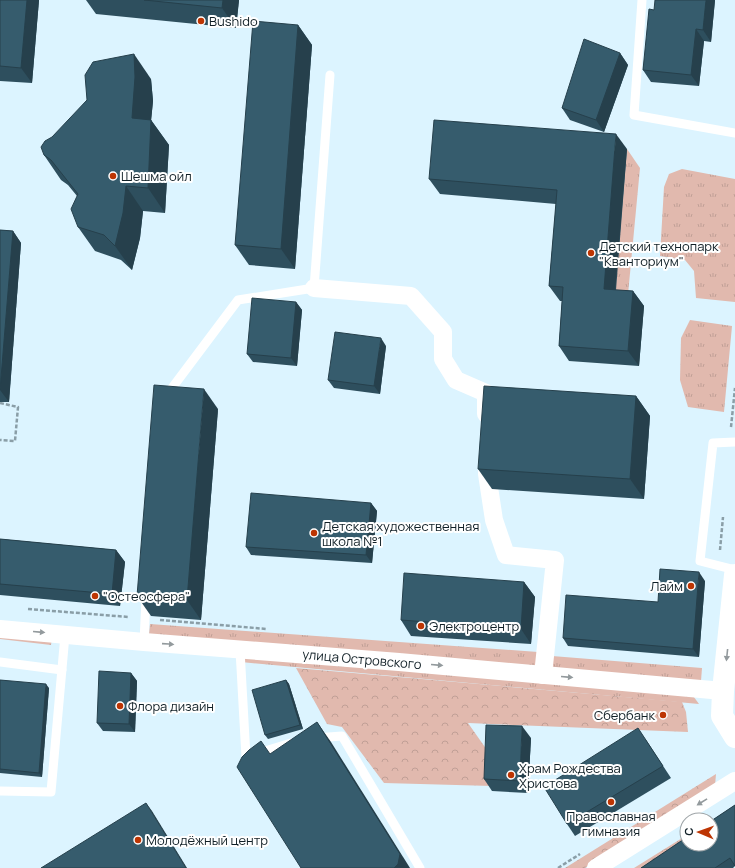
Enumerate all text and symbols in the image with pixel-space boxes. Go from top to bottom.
place label: Bushido [209,12,258,30]
marker: Bushido [196,16,206,26]
place label: Шешма ойл [121,167,192,185]
marker: Шешма ойл [108,171,118,181]
place label: Детский технопарк "Кванториум" [599,237,719,270]
marker: Детский технопарк "Кванториум" [586,248,596,258]
place label: Детская художественная школа №1 [322,517,479,550]
marker: Детская художественная школа №1 [309,528,319,538]
place label: Лайм [650,577,683,595]
marker: Лайм [686,581,696,591]
place label: "Остеосфера" [103,587,190,605]
marker: "Остеосфера" [90,591,100,601]
place label: Электроцентр [429,617,520,635]
marker: Электроцентр [416,621,426,631]
one-way arrow [33,629,45,636]
one-way arrow [162,641,174,647]
street label: улица Островского [302,645,423,673]
one-way arrow [724,649,730,661]
one-way arrow [431,662,443,669]
one-way arrow [561,674,573,680]
place label: Флора дизайн [128,697,214,715]
marker: Флора дизайн [115,701,125,711]
place label: Сбербанк [594,706,656,724]
marker: Сбербанк [658,710,668,720]
place label: Храм Рождества Христова [519,759,621,792]
marker: Храм Рождества Христова [506,770,516,780]
marker: Православная гимназия [606,797,616,807]
one-way arrow [697,798,707,806]
place label: Православная гимназия [566,807,656,840]
north arrow [679,812,719,852]
text: С [681,827,696,836]
place label: Молодёжный центр [146,831,268,849]
marker: Молодёжный центр [133,835,143,845]

